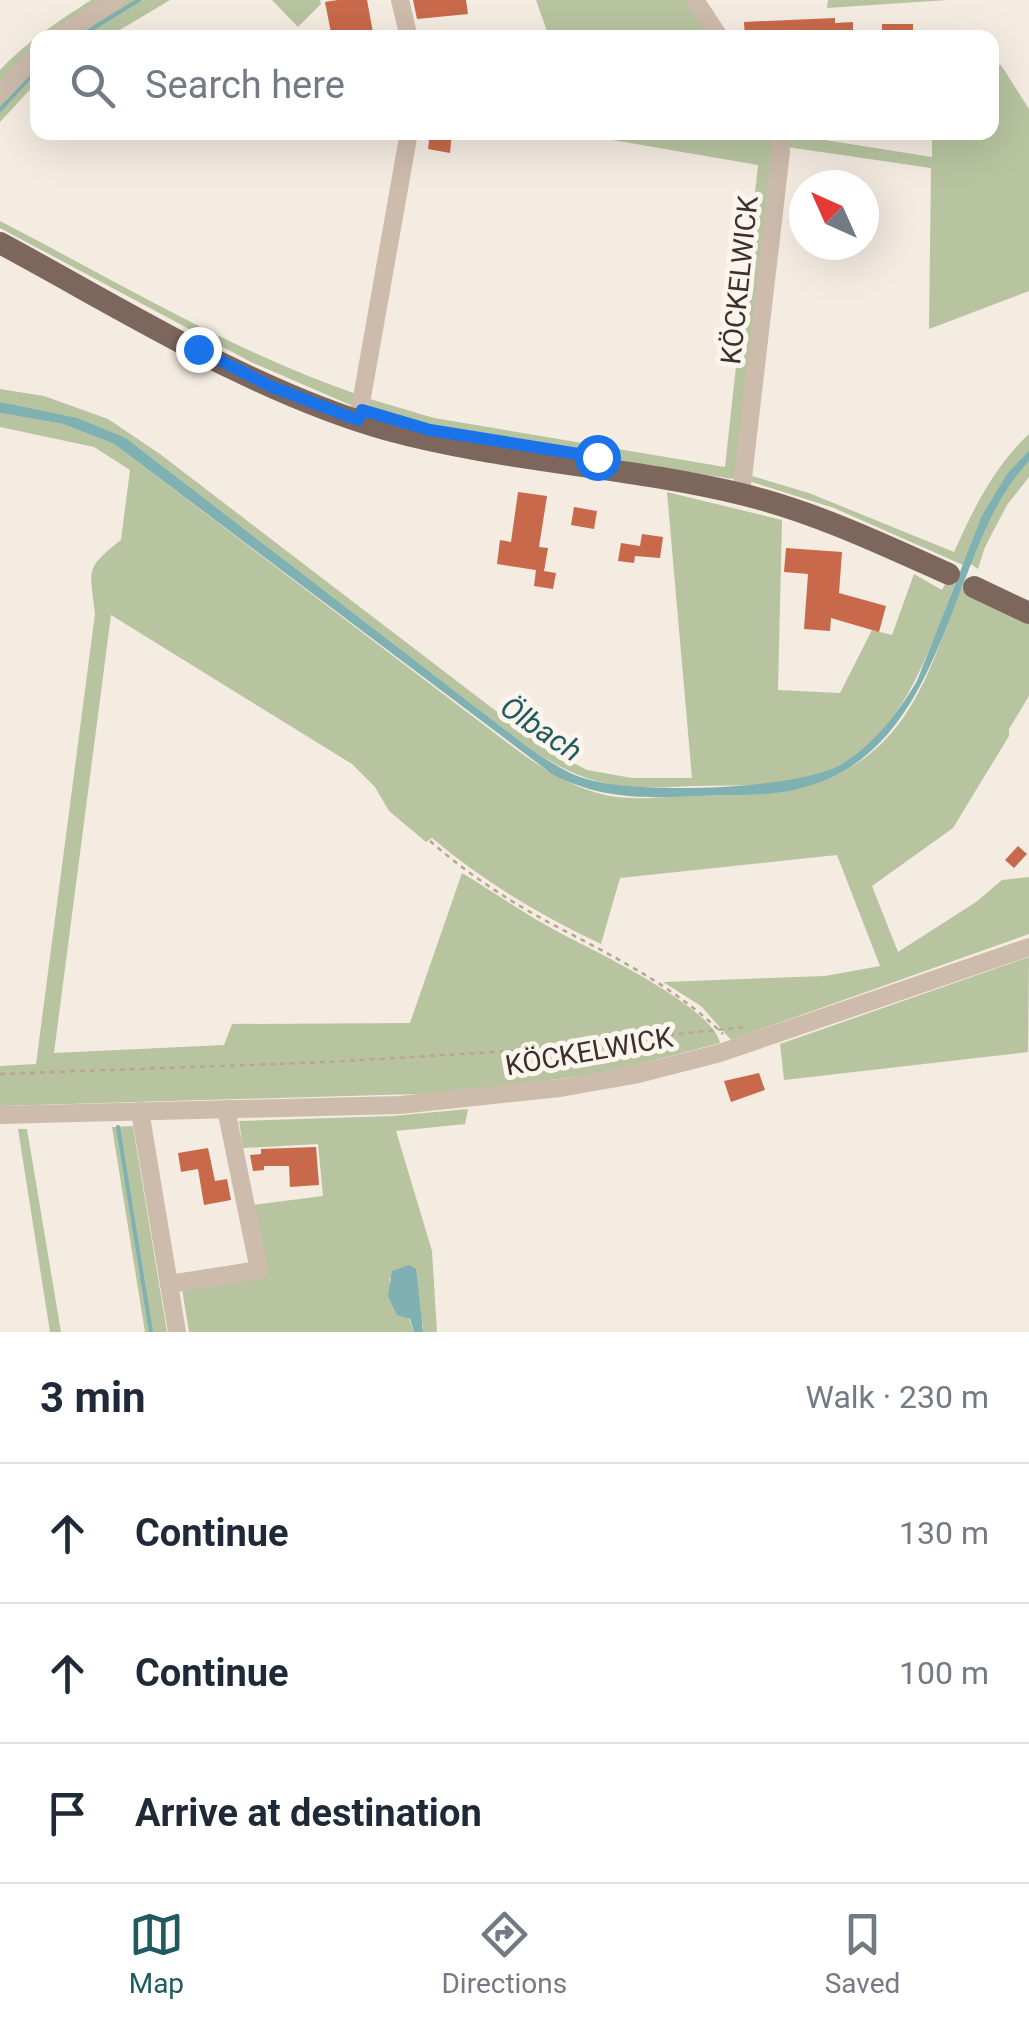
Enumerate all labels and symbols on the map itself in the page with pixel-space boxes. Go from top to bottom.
north arrow [789,170,879,260]
street label: KÖCKELWICK [714,194,765,366]
route end [176,327,222,373]
route start [575,435,621,481]
water label: Ölbach [494,689,589,768]
street label: KÖCKELWICK [503,1020,676,1082]

